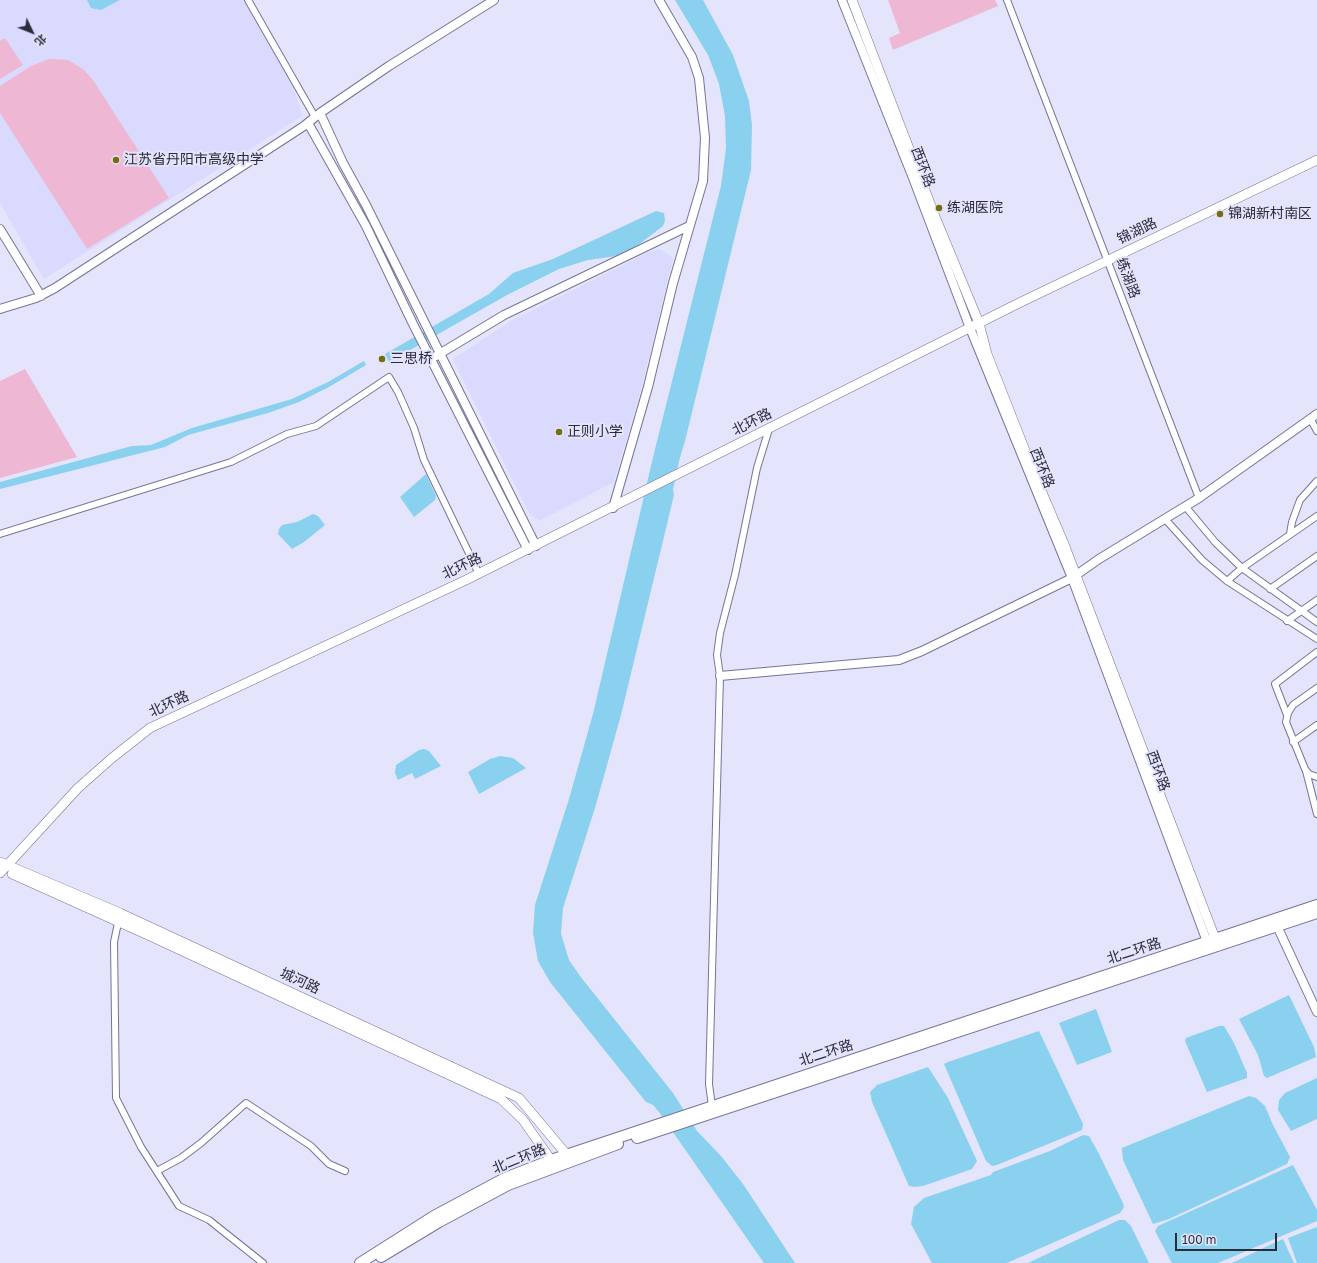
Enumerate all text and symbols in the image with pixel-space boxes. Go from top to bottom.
north arrow [12,12,52,52]
text: 北 [33,32,50,49]
street label: 西环路 [908,144,938,190]
place label: 江苏省丹阳市高级中学 [124,152,264,168]
marker: 江苏省丹阳市高级中学 [111,155,121,165]
place label: 练湖医院 [947,200,1003,216]
marker: 练湖医院 [934,203,944,213]
place label: 锦湖新村南区 [1228,206,1312,222]
marker: 锦湖新村南区 [1215,209,1225,219]
street label: 锦湖路 [1114,214,1160,248]
street label: 练湖路 [1113,255,1143,301]
place label: 三思桥 [390,351,432,367]
marker: 三思桥 [377,354,387,364]
street label: 北环路 [729,405,775,439]
place label: 正则小学 [567,424,623,440]
marker: 正则小学 [554,427,564,437]
street label: 西环路 [1026,445,1058,491]
street label: 北环路 [439,549,485,583]
street label: 北环路 [146,688,192,720]
street label: 西环路 [1143,748,1173,794]
street label: 北二环路 [1105,934,1163,968]
street label: 城河路 [277,965,323,997]
street label: 北二环路 [797,1036,855,1070]
street label: 北二环路 [490,1141,548,1177]
scale bar [1177,1225,1279,1251]
text: 100 m [1182,1232,1216,1247]

